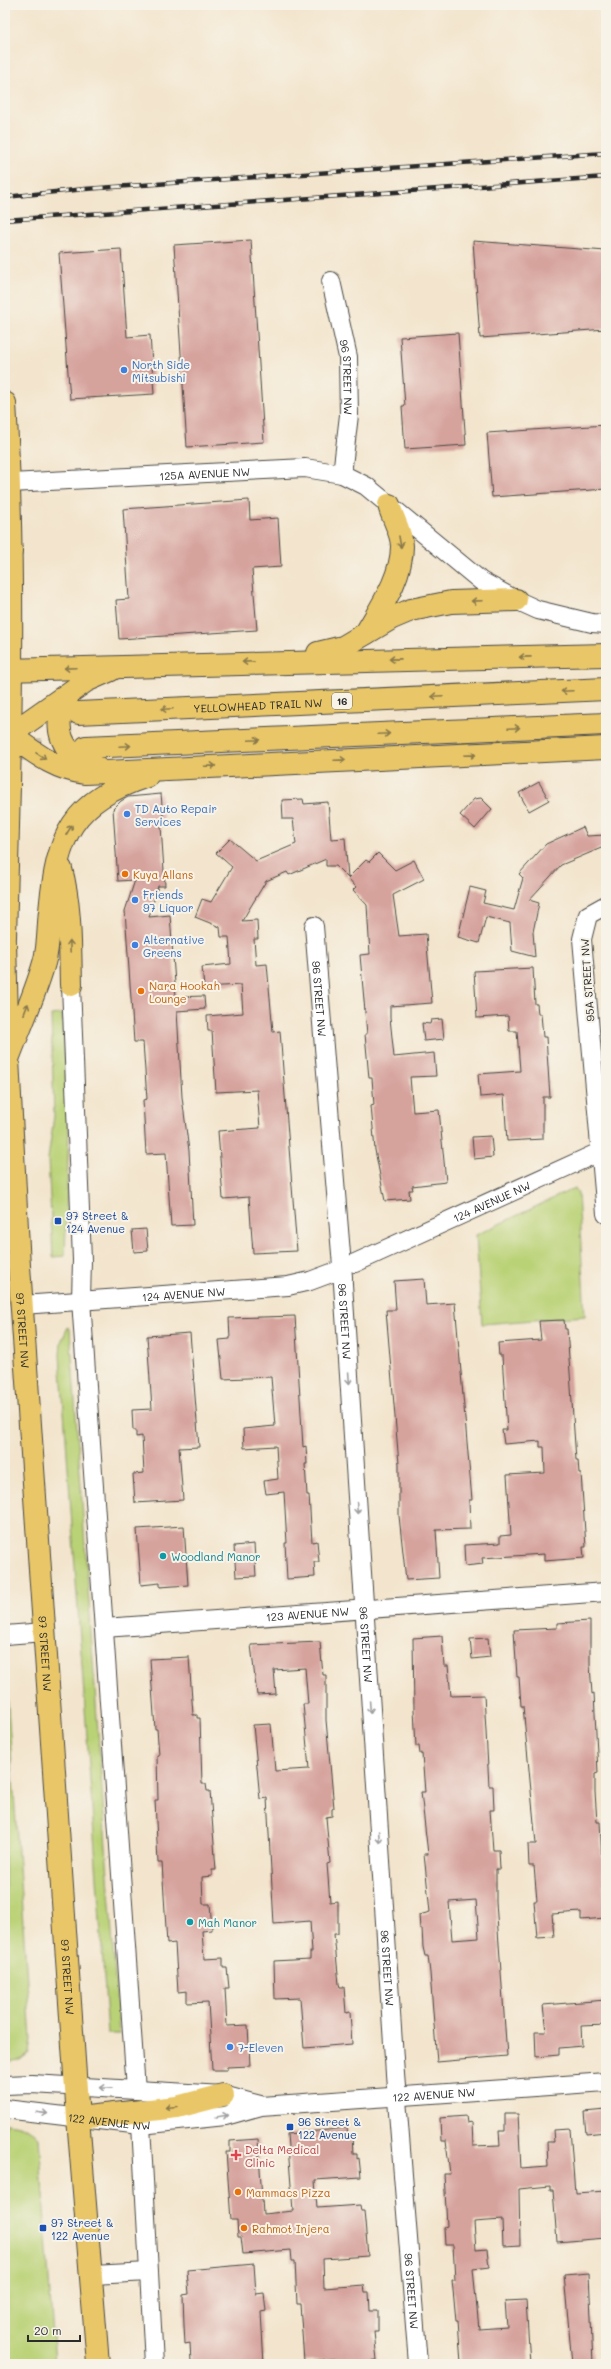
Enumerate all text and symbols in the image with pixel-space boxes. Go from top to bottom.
street label: 96 STREET NW [337,338,357,415]
place label: North Side Mitsubishi [132,357,190,385]
marker: North Side Mitsubishi [119,365,129,375]
street label: 125A AVENUE NW [159,463,251,483]
one-way arrow [396,535,404,548]
one-way arrow [471,598,484,605]
one-way arrow [519,653,532,660]
one-way arrow [389,655,402,663]
one-way arrow [242,659,255,666]
one-way arrow [64,664,77,671]
one-way arrow [561,687,574,694]
road number: 16 [332,693,352,709]
one-way arrow [431,693,444,700]
street label: YELLOWHEAD TRAIL NW [193,694,323,715]
one-way arrow [161,705,174,712]
one-way arrow [507,724,520,732]
one-way arrow [377,730,390,738]
one-way arrow [247,736,260,743]
one-way arrow [118,742,131,749]
one-way arrow [463,751,476,758]
one-way arrow [35,752,46,760]
one-way arrow [333,756,346,764]
one-way arrow [203,762,216,769]
place label: TD Auto Repair Services [135,801,217,829]
marker: TD Auto Repair Services [122,809,132,819]
one-way arrow [65,825,73,836]
place label: Kuya Allans [133,867,193,882]
marker: Kuya Allans [120,869,130,879]
place label: Friends 97 Liquor [143,887,193,915]
marker: Friends 97 Liquor [130,895,140,905]
place label: Alternative Greens [143,932,205,960]
street label: 95A STREET NW [577,938,597,1022]
one-way arrow [66,940,74,953]
marker: Alternative Greens [130,940,140,950]
street label: 96 STREET NW [309,960,331,1037]
place label: Nara Hookah Lounge [149,978,220,1006]
marker: Nara Hookah Lounge [136,986,146,996]
one-way arrow [23,1004,31,1016]
street label: 124 AVENUE NW [450,1177,533,1225]
place label: 97 Street & 124 Avenue [66,1208,129,1236]
marker: 97 Street & 124 Avenue [53,1216,63,1226]
street label: 124 AVENUE NW [141,1283,226,1304]
street label: 96 STREET NW [335,1283,355,1360]
street label: 97 STREET NW [13,1292,34,1369]
one-way arrow [346,1371,353,1384]
one-way arrow [354,1501,361,1514]
place label: Woodland Manor [171,1549,261,1564]
marker: Woodland Manor [158,1551,168,1561]
street label: 123 AVENUE NW [265,1603,350,1624]
street label: 96 STREET NW [357,1606,377,1683]
street label: 97 STREET NW [36,1615,56,1692]
one-way arrow [366,1700,374,1713]
one-way arrow [375,1830,382,1843]
place label: Mah Manor [198,1915,257,1930]
marker: Mah Manor [185,1917,195,1927]
street label: 96 STREET NW [378,1930,398,2007]
street label: 97 STREET NW [58,1939,78,2015]
place label: 7-Eleven [238,2040,283,2055]
marker: 7-Eleven [225,2042,235,2052]
street label: 122 AVENUE NW [392,2084,476,2104]
one-way arrow [100,2085,113,2092]
one-way arrow [165,2104,178,2111]
one-way arrow [35,2109,48,2117]
street label: 122 AVENUE NW [67,2109,151,2132]
one-way arrow [215,2112,228,2120]
place label: 96 Street & 122 Avenue [298,2114,361,2142]
marker: 96 Street & 122 Avenue [285,2122,295,2132]
place label: Delta Medical Clinic [245,2142,319,2170]
marker: Delta Medical Clinic [230,2149,242,2161]
place label: Mammacs Pizza [246,2185,331,2200]
marker: Mammacs Pizza [233,2187,243,2197]
place label: 97 Street & 122 Avenue [51,2215,114,2243]
place label: Rahmot Injera [252,2221,330,2236]
marker: 97 Street & 122 Avenue [38,2223,48,2233]
marker: Rahmot Injera [239,2223,249,2233]
street label: 96 STREET NW [402,2253,423,2330]
scale bar [28,2317,80,2343]
text: 20 m [34,2322,62,2338]

